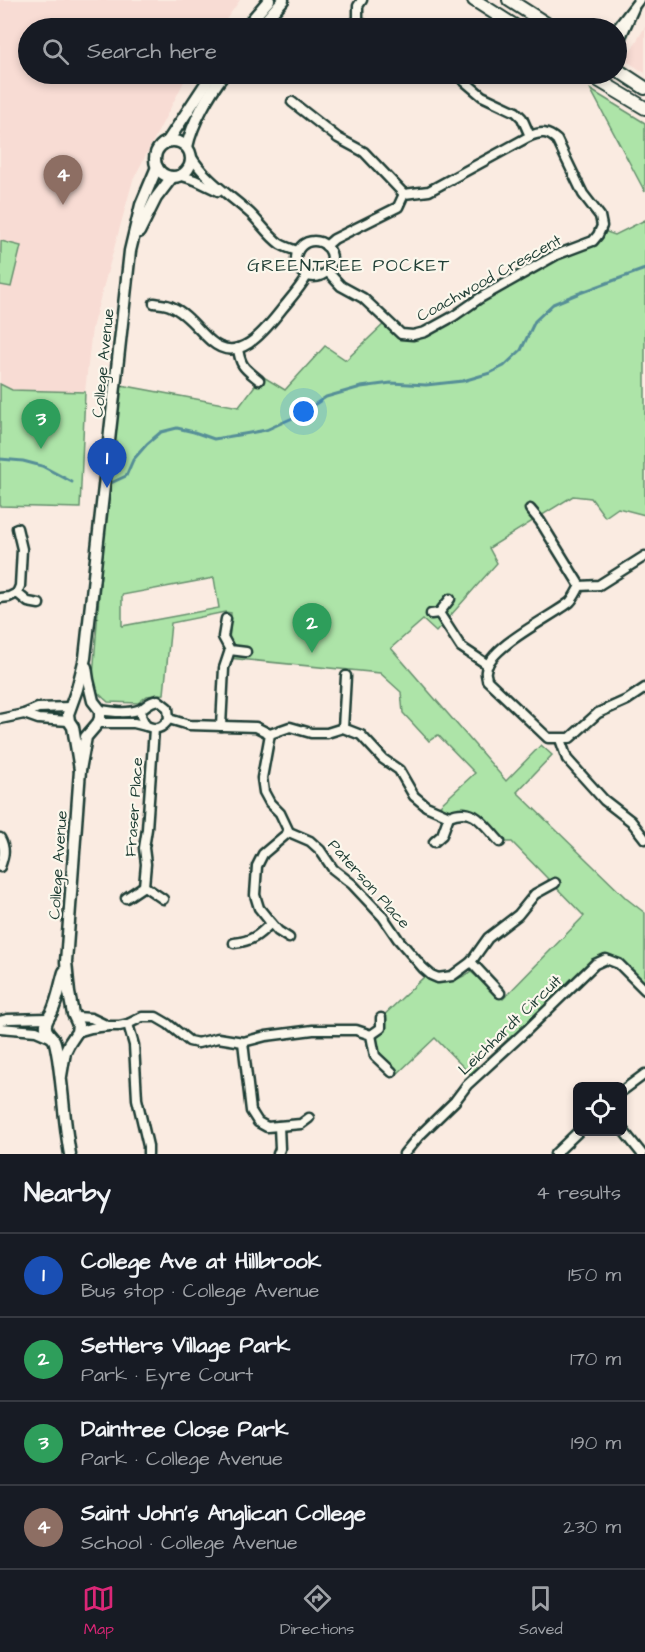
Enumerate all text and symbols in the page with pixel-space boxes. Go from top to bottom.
search box [18,18,627,84]
icon: search [39,35,72,68]
text: Search here [87,36,217,67]
pin: 4 [44,156,82,205]
street label: Coachwood Crescent [413,229,566,327]
district label: GREENTREE POCKET [247,253,451,278]
street label: College Avenue [86,307,121,419]
your location [289,397,318,426]
pin: 3 [22,400,60,449]
pin: 1 [88,438,126,488]
pin: 2 [292,604,332,653]
street label: Fraser Place [120,756,148,857]
street label: College Avenue [43,809,74,920]
street label: Paterson Place [323,835,415,934]
street label: Leichhardt Circuit [453,970,567,1080]
map controls [573,1082,627,1136]
button: locate [573,1082,627,1136]
text: Nearby [24,1175,111,1211]
text: 4 results [536,1179,621,1207]
text: College Ave at Hillbrook [81,1246,321,1277]
text: 1 [42,1261,45,1289]
text: 150 m [568,1261,621,1289]
text: Bus stop · College Avenue [81,1277,319,1305]
text: Settlers Village Park [81,1330,290,1361]
text: 2 [38,1345,49,1373]
text: 170 m [570,1345,621,1373]
text: Park · Eyre Court [81,1361,253,1389]
text: Daintree Close Park [81,1414,288,1445]
text: 3 [38,1429,49,1457]
text: 190 m [571,1429,621,1457]
text: Park · College Avenue [81,1445,283,1473]
text: Saint John's Anglican College [81,1498,366,1529]
text: 4 [37,1513,50,1541]
text: 230 m [563,1513,621,1541]
text: School · College Avenue [81,1529,298,1557]
tab: Map [82,1582,115,1640]
tab: Directions [280,1582,354,1640]
tab: Saved [519,1582,563,1640]

